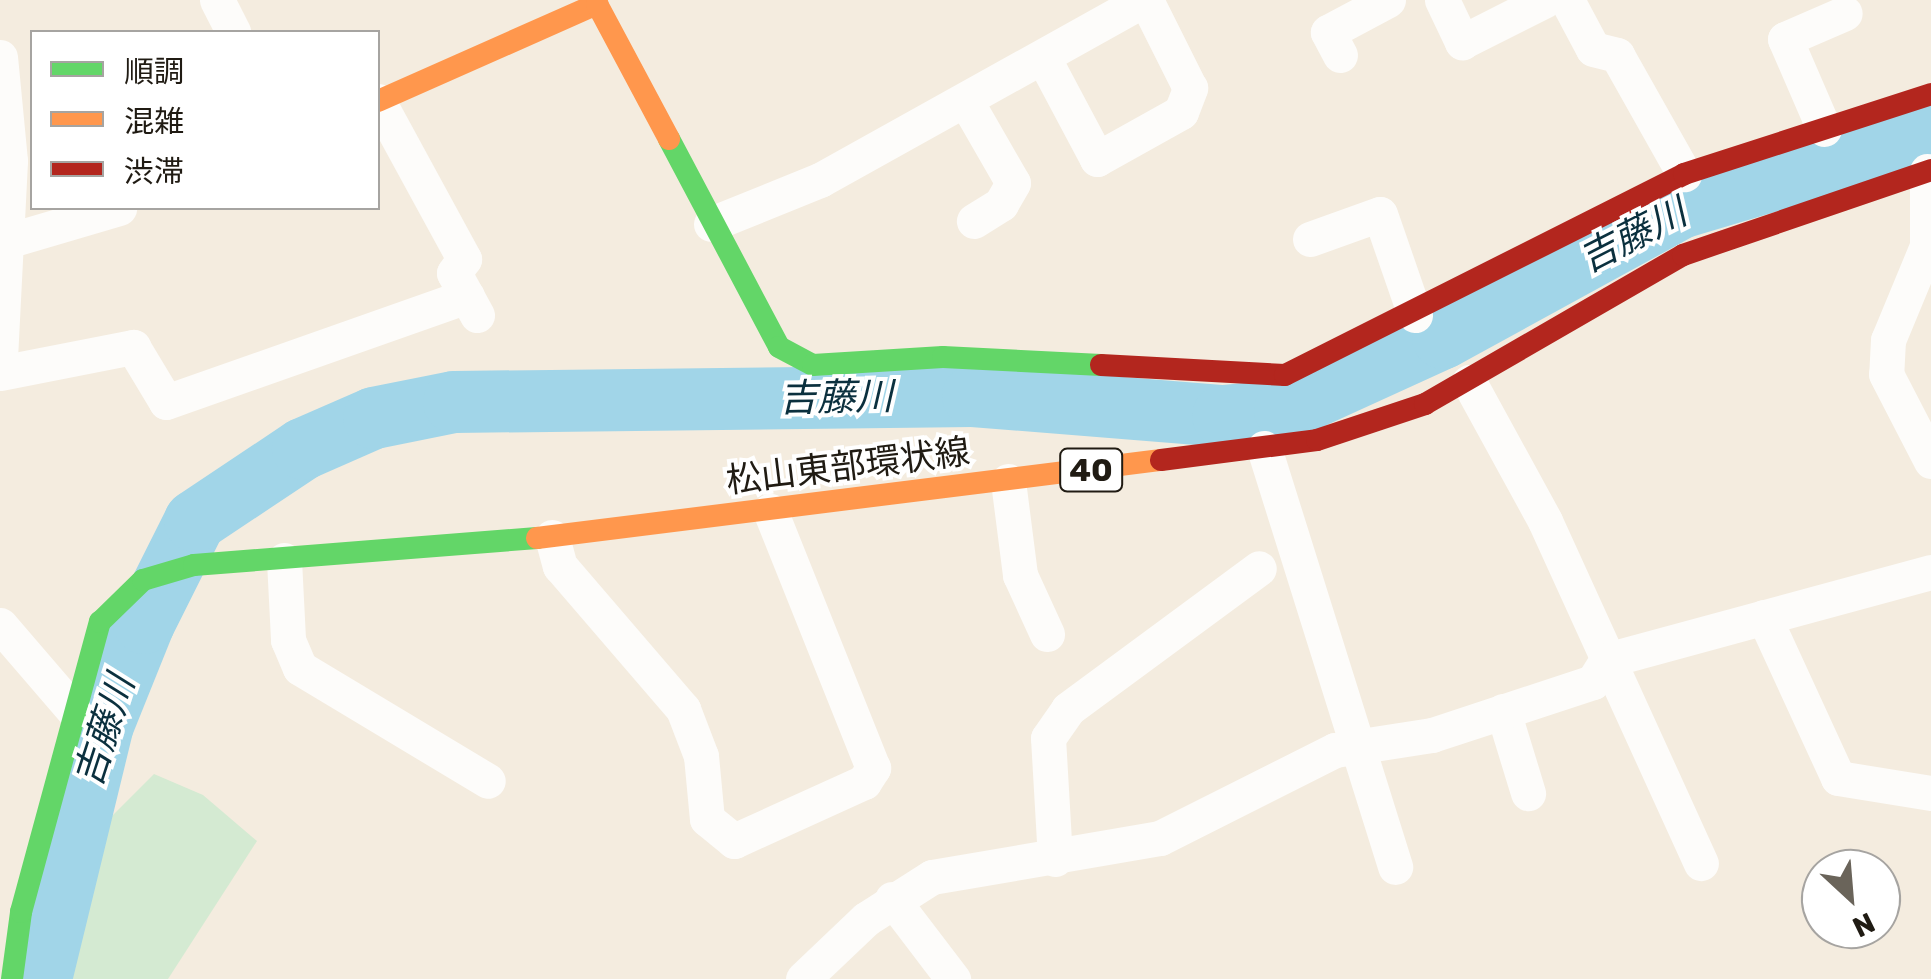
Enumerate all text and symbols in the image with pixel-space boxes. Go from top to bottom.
legend [30,30,380,210]
text: 順調 [124,54,184,90]
text: 混雑 [124,104,184,140]
text: 渋滞 [124,154,184,190]
water label: 吉藤川 [1572,190,1694,282]
water label: 吉藤川 [779,374,893,422]
street label: 松山東部環状線 [724,430,972,502]
road number: 40 [1058,443,1124,497]
water label: 吉藤川 [66,670,144,792]
north arrow [1801,849,1901,949]
text: N [1847,905,1880,944]

